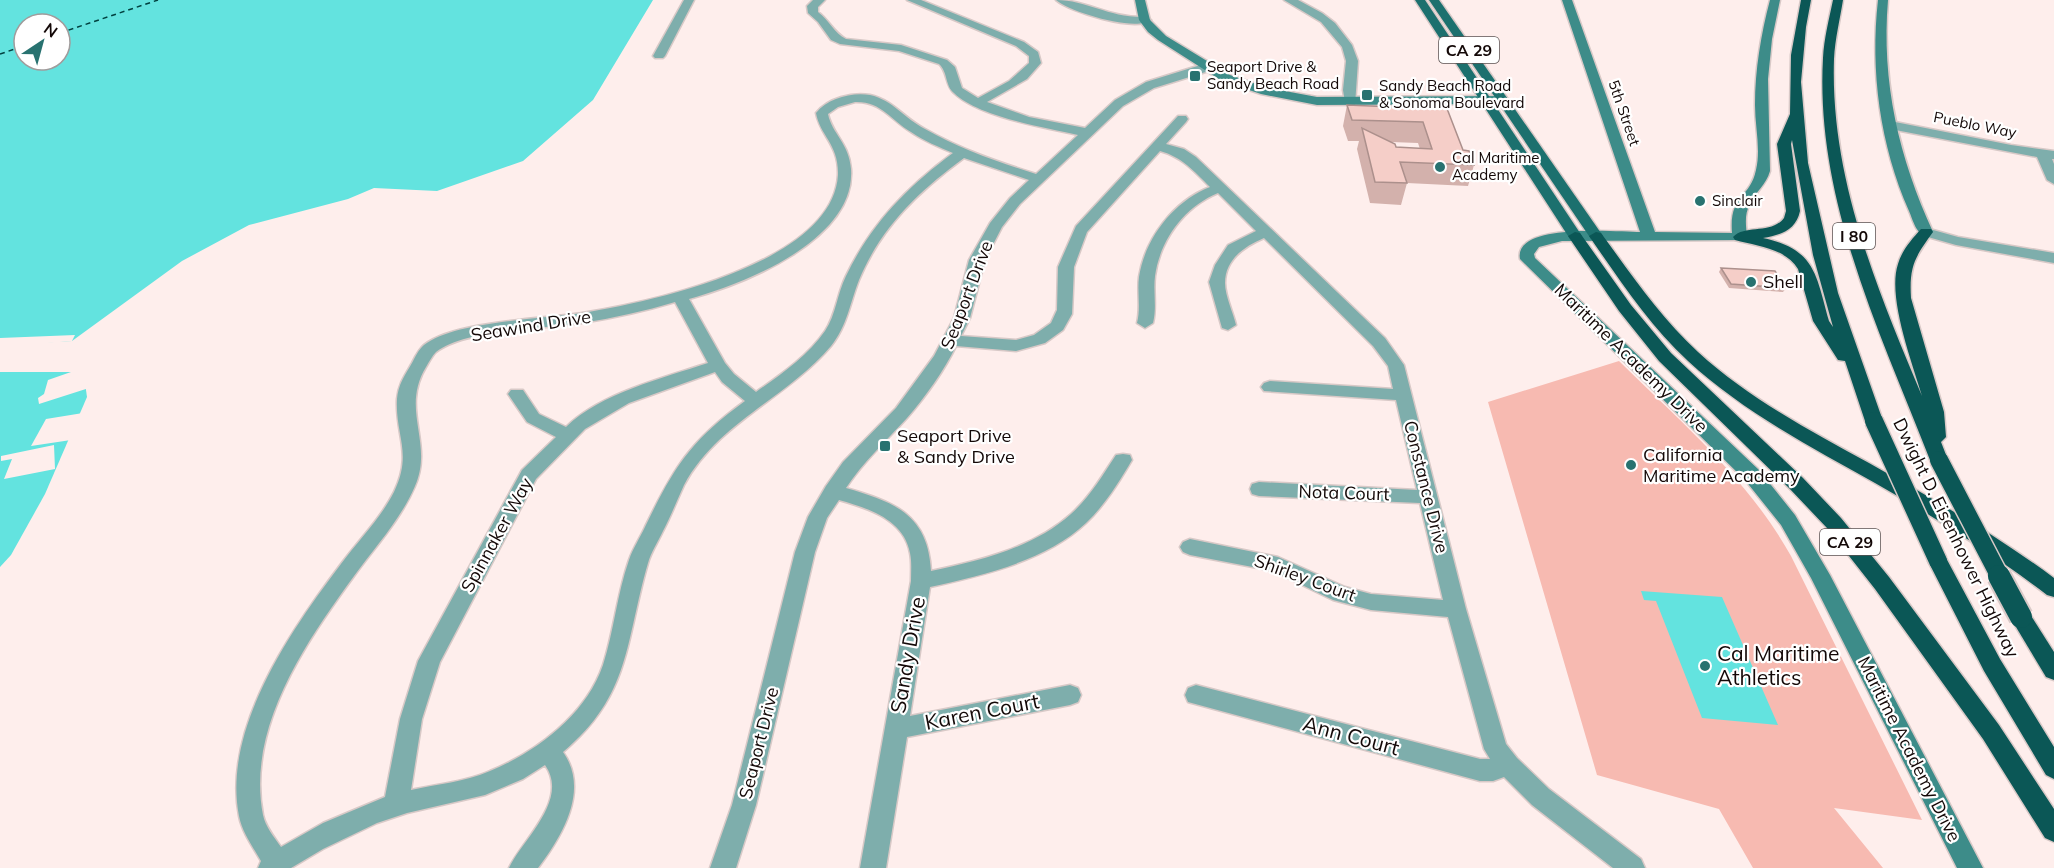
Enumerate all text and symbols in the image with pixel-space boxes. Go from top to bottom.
north arrow [12,12,72,72]
text: N [40,18,62,42]
road number: CA 29 [1439,37,1499,63]
place label: Seaport Drive & Sandy Beach Road [1207,57,1339,93]
marker: Seaport Drive & Sandy Beach Road [1188,69,1202,83]
place label: Sandy Beach Road & Sonoma Boulevard [1379,76,1525,112]
street label: 5th Street [1604,77,1645,148]
marker: Sandy Beach Road & Sonoma Boulevard [1360,88,1374,102]
street label: Pueblo Way [1932,107,2018,142]
place label: Cal Maritime Academy [1452,148,1540,184]
marker: Cal Maritime Academy [1433,160,1447,174]
place label: Sinclair [1712,191,1763,210]
marker: Sinclair [1693,194,1707,208]
road number: I 80 [1833,223,1875,249]
street label: Seaport Drive [935,237,998,352]
place label: Shell [1763,270,1803,293]
marker: Shell [1744,275,1758,289]
street label: Maritime Academy Drive [1550,278,1713,437]
street label: Seawind Drive [469,305,593,346]
street label: Dwight D. Eisenhower Highway [1888,414,2025,662]
street label: Constance Drive [1399,418,1454,555]
place label: Seaport Drive & Sandy Drive [897,424,1015,468]
marker: Seaport Drive & Sandy Drive [878,439,892,453]
place label: California Maritime Academy [1643,443,1800,487]
marker: California Maritime Academy [1624,458,1638,472]
street label: Spinnaker Way [456,473,538,596]
street label: Nota Court [1298,479,1390,506]
road number: CA 29 [1820,529,1880,555]
street label: Shirley Court [1251,549,1359,607]
street label: Sandy Drive [884,594,930,715]
place label: Cal Maritime Athletics [1717,640,1840,690]
street label: Maritime Academy Drive [1853,652,1966,845]
marker: Cal Maritime Athletics [1698,659,1712,673]
street label: Seaport Drive [734,685,784,801]
street label: Karen Court [922,687,1041,735]
street label: Ann Court [1300,710,1402,760]

